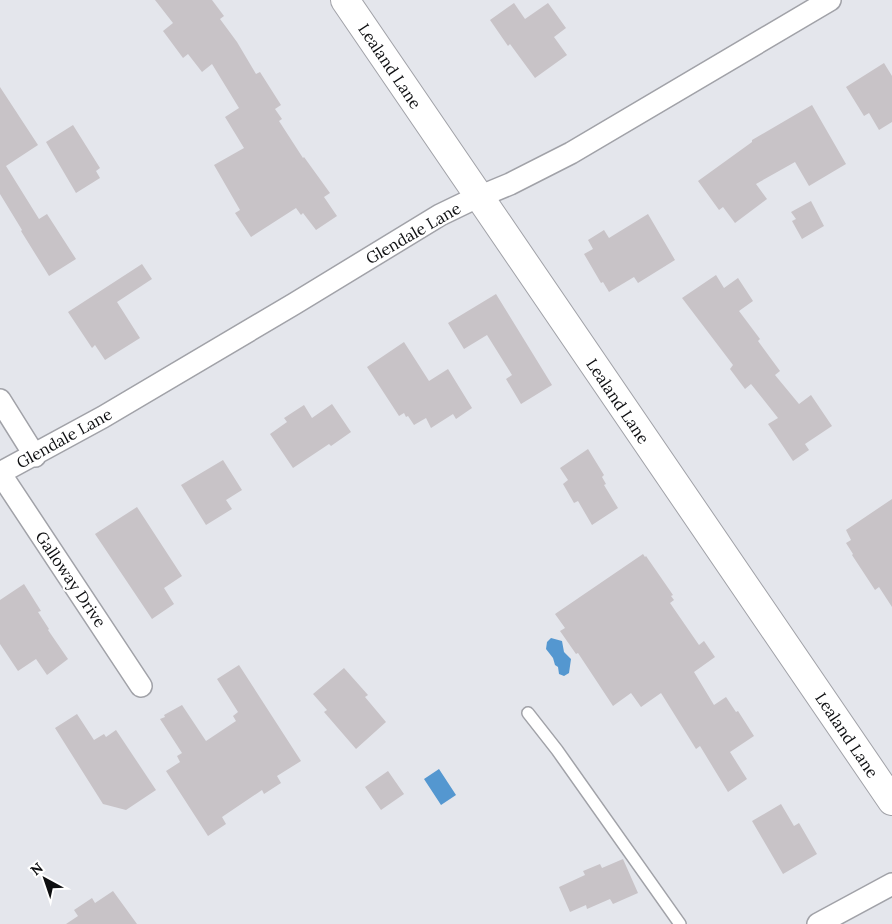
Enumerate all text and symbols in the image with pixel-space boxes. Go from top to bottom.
street label: Lealand Lane [354,20,426,113]
street label: Glendale Lane [362,198,464,268]
street label: Lealand Lane [582,355,654,448]
street label: Glendale Lane [13,403,116,472]
street label: Galloway Drive [31,527,111,631]
street label: Lealand Lane [811,689,883,782]
north arrow [20,854,70,904]
text: N [27,859,47,879]

